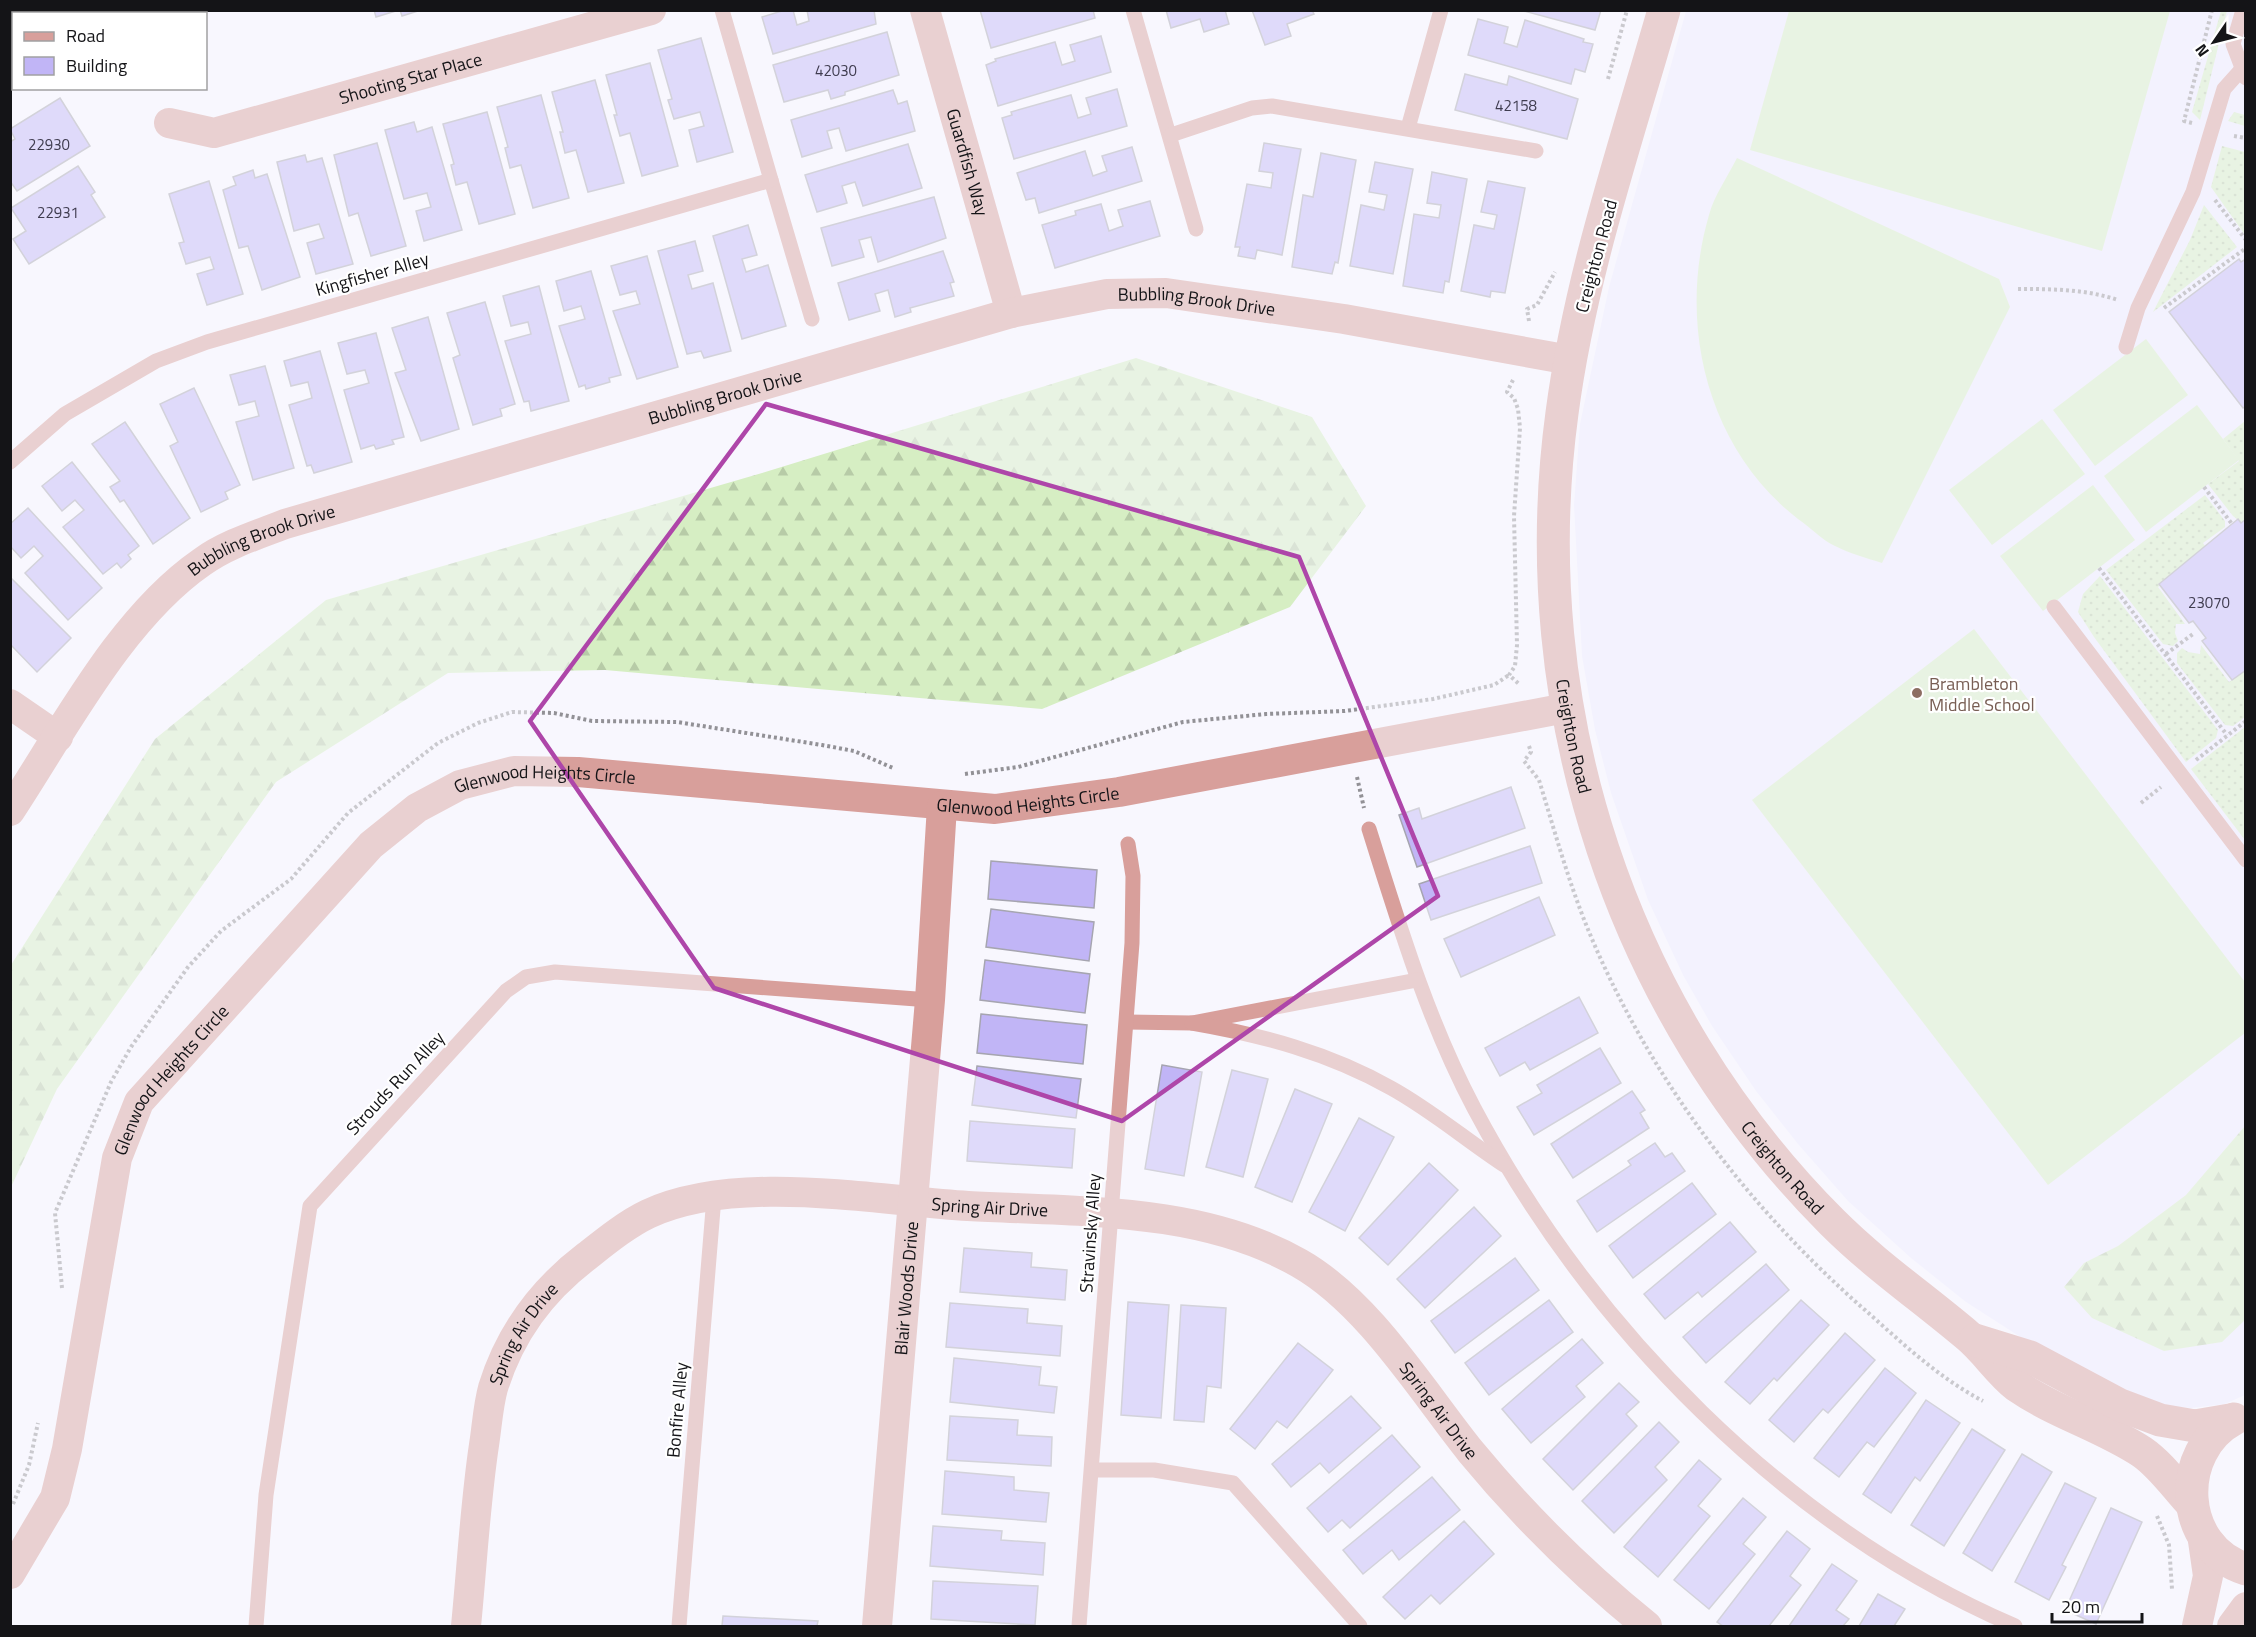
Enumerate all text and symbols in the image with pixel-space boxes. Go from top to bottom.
legend [12,12,207,90]
north arrow [2184,12,2244,72]
text: Road [66,22,105,49]
text: N [2189,39,2215,62]
street label: Shooting Star Place [336,45,485,111]
text: Building [66,52,127,79]
house number: 42030 [815,59,857,82]
house number: 42158 [1495,94,1537,117]
street label: Guardfish Way [940,105,996,219]
house number: 22930 [28,133,70,156]
street label: Creighton Road [1568,196,1624,316]
house number: 22931 [37,201,79,224]
street label: Kingfisher Alley [312,245,432,303]
street label: Bubbling Brook Drive [1117,280,1277,322]
street label: Bubbling Brook Drive [645,361,805,431]
street label: Bubbling Brook Drive [181,497,338,582]
house number: 23070 [2188,591,2230,614]
place label: Brambleton Middle School [1929,670,2035,718]
street label: Creighton Road [1550,677,1599,796]
marker: Brambleton Middle School [1910,686,1924,700]
street label: Glenwood Heights Circle [448,757,637,800]
street label: Glenwood Heights Circle [936,779,1121,823]
street label: Glenwood Heights Circle [106,998,235,1159]
street label: Strouds Run Alley [340,1025,451,1141]
street label: Creighton Road [1735,1114,1831,1220]
street label: Stravinsky Alley [1072,1172,1108,1294]
street label: Spring Air Drive [930,1190,1049,1223]
street label: Blair Woods Drive [886,1220,925,1356]
street label: Spring Air Drive [481,1276,564,1388]
street label: Spring Air Drive [1393,1355,1485,1465]
street label: Bonfire Alley [659,1361,695,1459]
scale bar [2052,1586,2142,1624]
text: 20 m [2061,1593,2100,1620]

